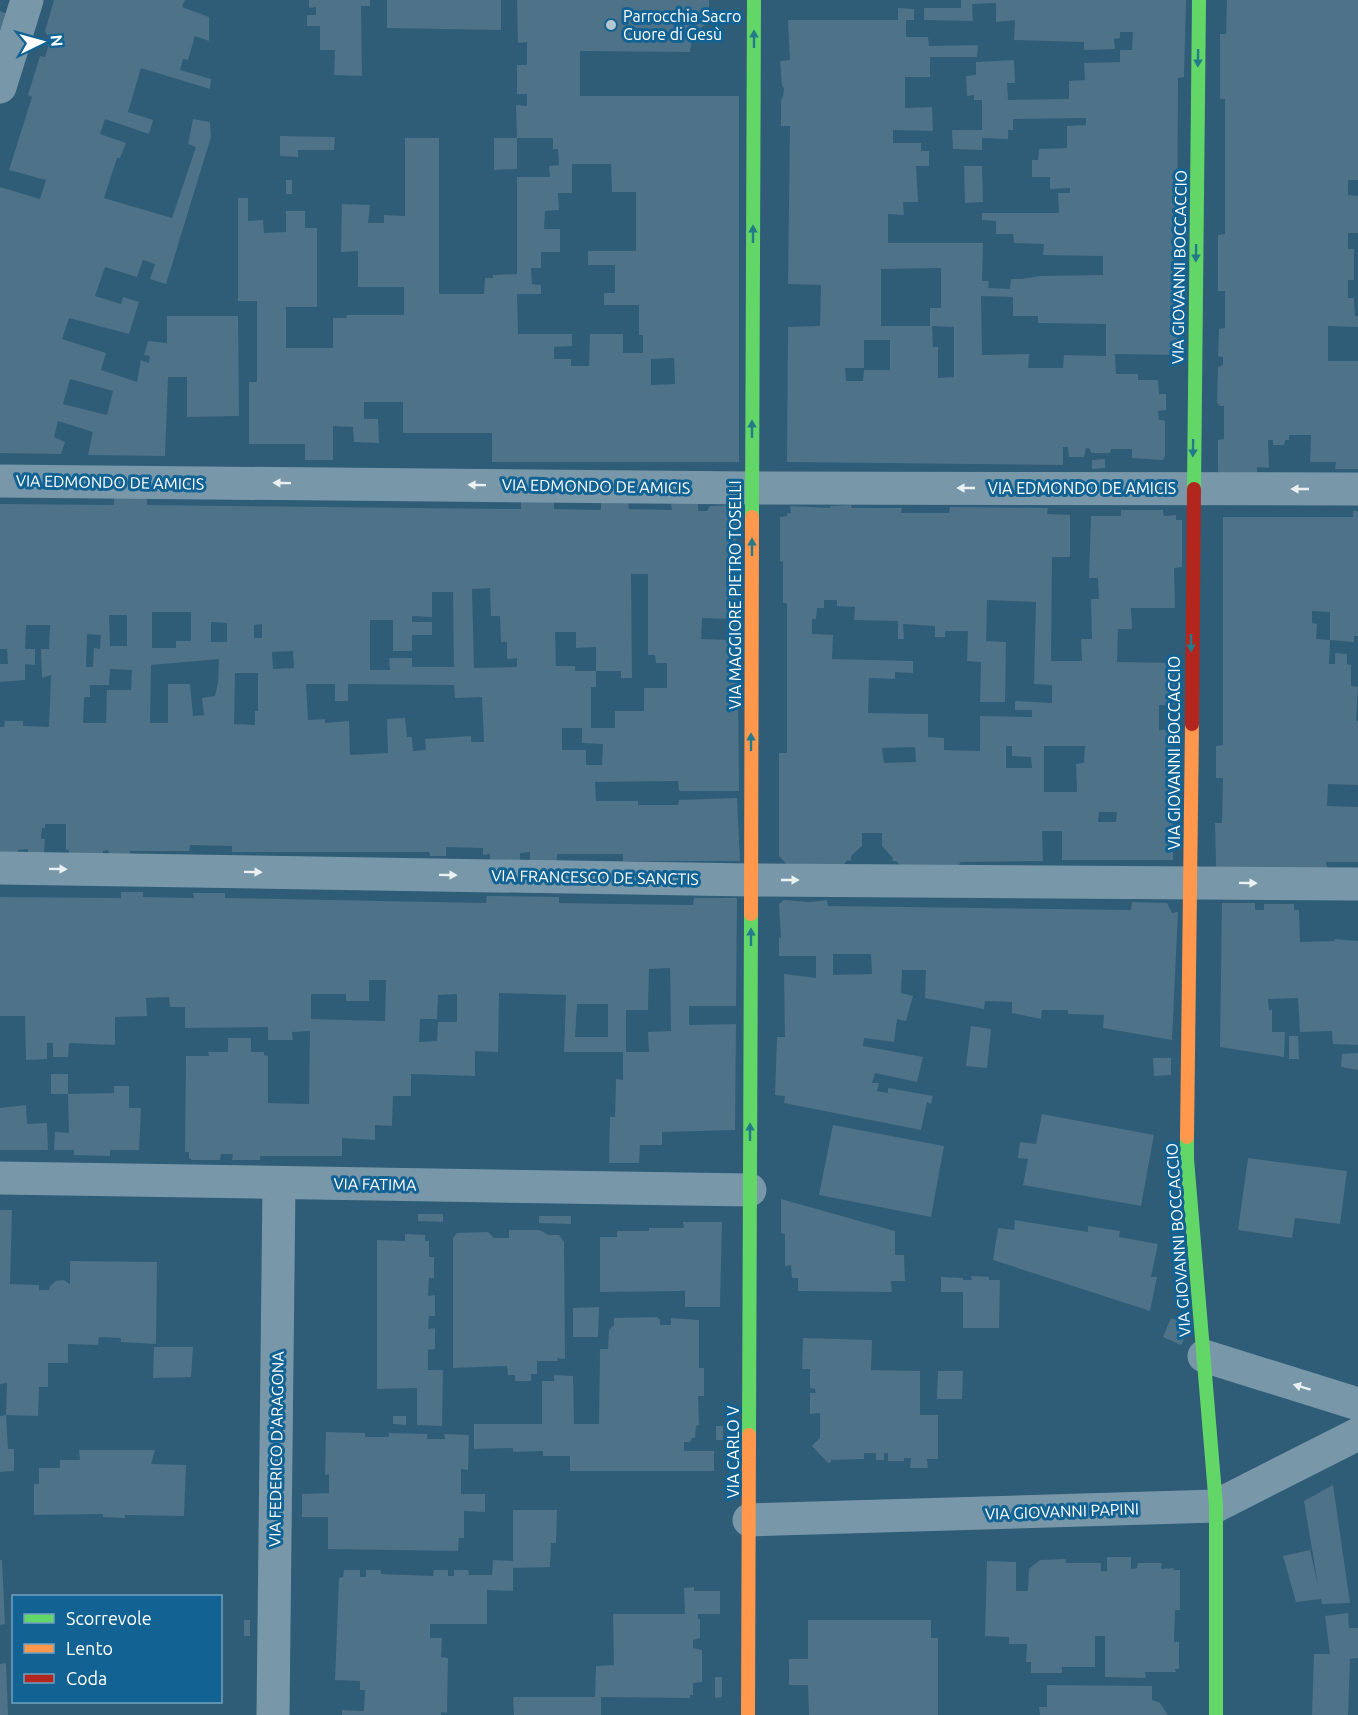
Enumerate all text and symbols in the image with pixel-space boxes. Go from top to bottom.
place label: Parrocchia Sacro Cuore di Gesù [623,7,741,43]
north arrow [12,12,72,72]
marker: Parrocchia Sacro Cuore di Gesù [604,18,618,32]
one-way arrow [749,30,759,49]
text: N [47,34,66,47]
one-way arrow [1193,49,1203,68]
street label: VIA GIOVANNI BOCCACCIO [1168,170,1190,364]
one-way arrow [748,225,758,244]
one-way arrow [1191,244,1200,263]
one-way arrow [747,420,757,439]
one-way arrow [1188,439,1198,458]
street label: VIA EDMONDO DE AMICIS [16,471,204,493]
street label: VIA EDMONDO DE AMICIS [502,475,690,497]
one-way arrow [273,478,292,488]
street label: VIA EDMONDO DE AMICIS [988,479,1176,497]
one-way arrow [468,480,487,490]
street label: VIA MAGGIORE PIETRO TOSELLI [726,480,744,710]
one-way arrow [957,483,976,493]
one-way arrow [1290,484,1309,493]
one-way arrow [747,537,757,556]
one-way arrow [1186,634,1196,653]
street label: VIA GIOVANNI BOCCACCIO [1165,656,1183,850]
one-way arrow [746,732,756,751]
one-way arrow [49,864,68,874]
street label: VIA FRANCESCO DE SANCTIS [491,866,699,888]
one-way arrow [244,867,263,877]
one-way arrow [439,870,458,880]
one-way arrow [781,875,800,885]
one-way arrow [1238,878,1257,888]
one-way arrow [746,927,756,946]
one-way arrow [745,1122,755,1141]
street label: VIA GIOVANNI BOCCACCIO [1162,1143,1194,1337]
street label: VIA FATIMA [333,1174,417,1194]
street label: VIA FEDERICO D'ARAGONA [265,1350,287,1547]
one-way arrow [1293,1382,1311,1391]
street label: VIA CARLO V [724,1406,742,1498]
street label: VIA GIOVANNI PAPINI [985,1499,1139,1523]
legend [12,1595,222,1703]
text: Scorrevole [66,1608,152,1628]
text: Lento [66,1638,113,1658]
text: Coda [66,1668,107,1688]

